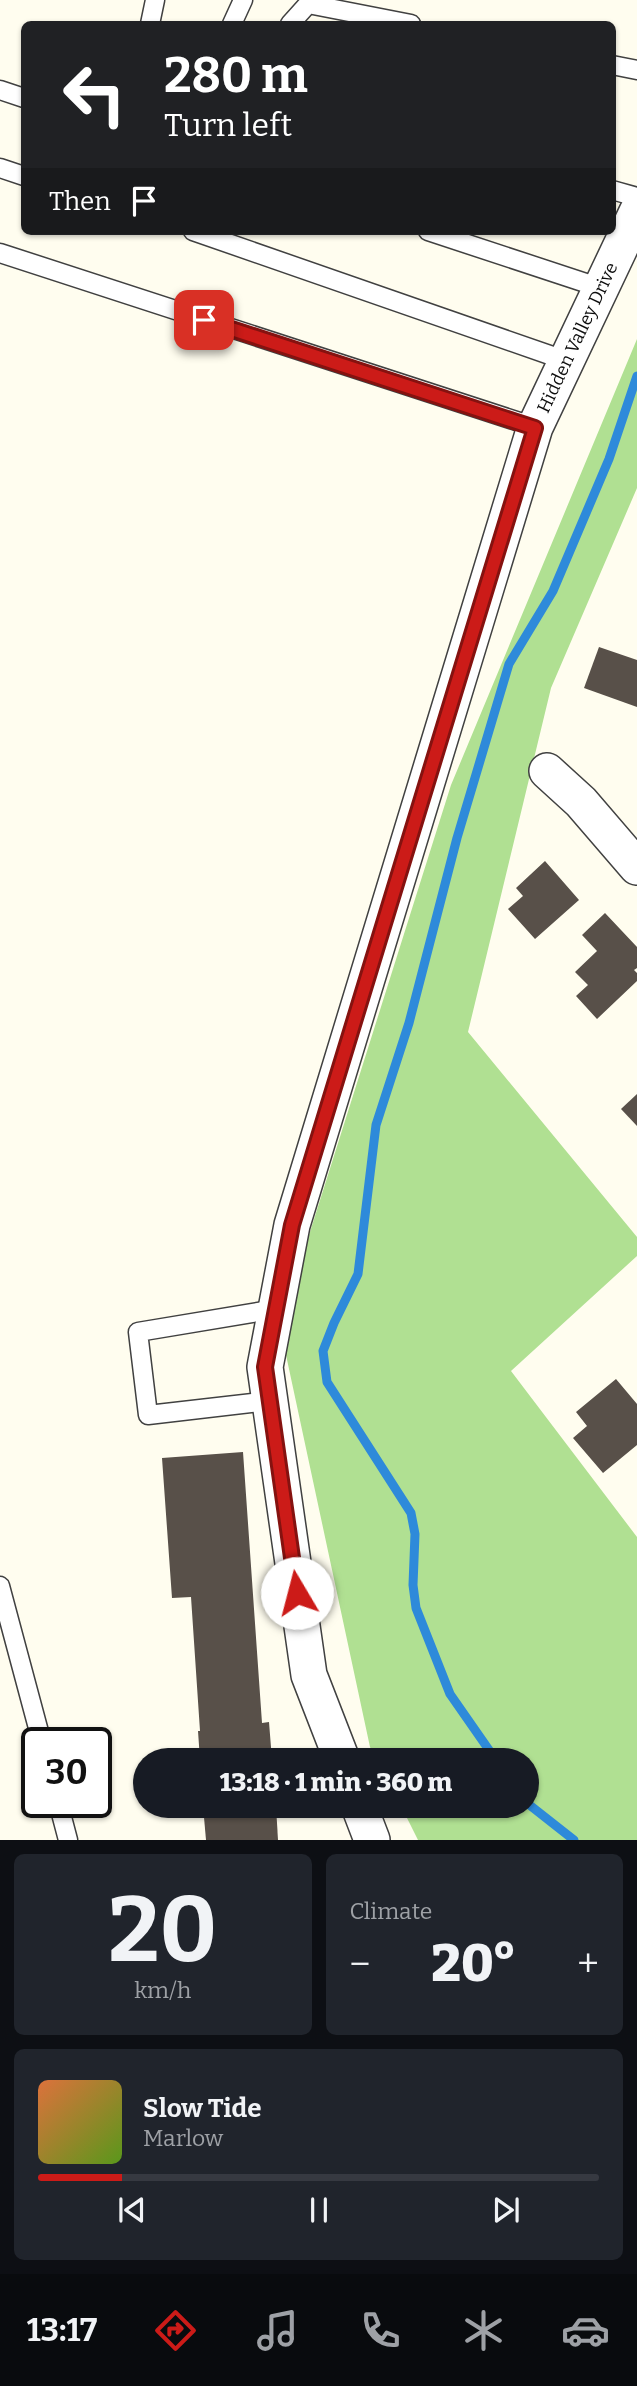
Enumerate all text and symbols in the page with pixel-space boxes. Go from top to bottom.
text: 280 m [164,46,308,105]
icon: left [49,49,140,140]
text: Turn left [164,106,292,144]
icon: arrive [125,182,163,220]
text: Then [49,186,111,217]
street label: Hidden Valley Drive [532,259,623,416]
pin [174,290,234,350]
icon: arrive [185,301,223,339]
position arrow [260,1556,334,1630]
speed limit sign: 30 [21,1727,112,1818]
text: 13:18 · 1 min · 360 m [220,1767,452,1798]
text: 20 [108,1876,217,1985]
text: Climate [350,1897,432,1925]
text: 20° [431,1932,516,1995]
text: − [350,1941,370,1987]
text: + [577,1941,599,1987]
text: km/h [134,1976,191,2004]
text: Slow Tide [143,2093,262,2124]
text: Marlow [143,2124,223,2152]
icon: previous [113,2191,151,2229]
icon: pause [300,2191,338,2229]
icon: next [487,2191,525,2229]
icon: directions [151,2306,200,2355]
icon: music [253,2306,302,2355]
icon: phone [356,2306,405,2355]
icon: climate [459,2306,508,2355]
icon: car [561,2306,610,2355]
text: 13:17 [27,2311,97,2349]

